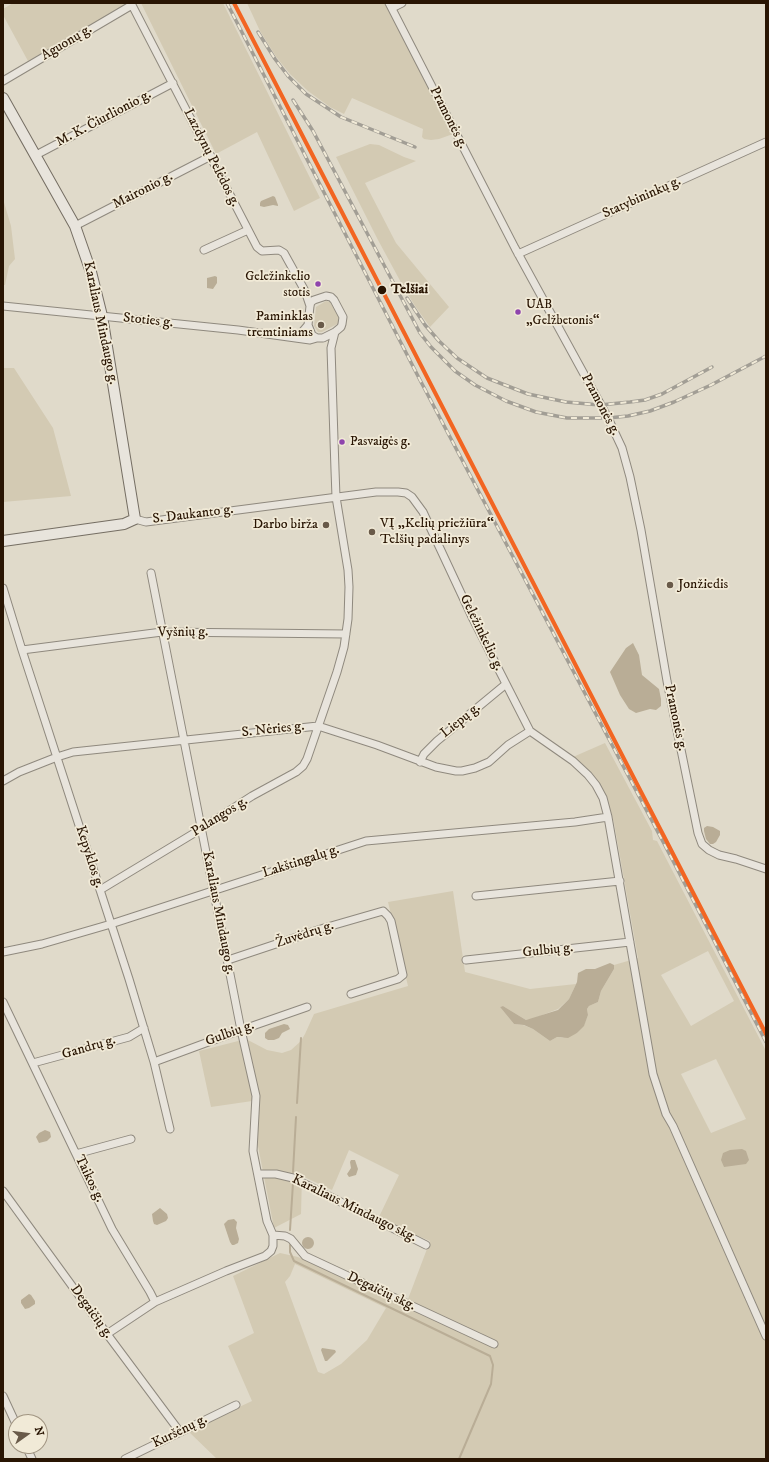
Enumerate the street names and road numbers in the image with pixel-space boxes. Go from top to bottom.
street label: Aguonų g. [38,21,96,65]
street label: Pramonės g. [425,84,471,152]
street label: M. K. Čiurlionio g. [53,87,155,151]
street label: Lazdynų Pelėdos g. [179,106,243,210]
street label: Maironio g. [110,169,176,213]
street label: Statybininkų g. [600,173,684,223]
street label: Karaliaus Mindaugo g. [79,260,121,386]
street label: Stoties g. [122,310,174,332]
street label: Pramonės g. [577,371,623,439]
street label: S. Daukanto g. [152,502,234,528]
street label: Geležinkelio g. [455,592,507,674]
street label: Vyšnių g. [158,624,208,642]
street label: Pramonės g. [660,683,690,753]
street label: Liepų g. [438,700,484,742]
street label: S. Nėries g. [241,718,305,742]
street label: Palangos g. [189,793,251,841]
street label: Kepyklos g. [71,824,107,890]
street label: Lakštingalų g. [260,842,342,882]
street label: Karaliaus Mindaugo g. [198,850,238,976]
street label: Žuvėdrų g. [274,918,336,952]
street label: Gulbių g. [522,940,574,962]
street label: Gulbių g. [203,1017,257,1051]
street label: Gandrų g. [60,1032,118,1064]
street label: Taikos g. [70,1153,108,1205]
street label: Karaliaus Mindaugo skg. [289,1171,419,1247]
street label: Degaičių skg. [344,1269,418,1315]
street label: Degaičių g. [66,1282,116,1342]
street label: Kuršėnų g. [150,1411,210,1453]

